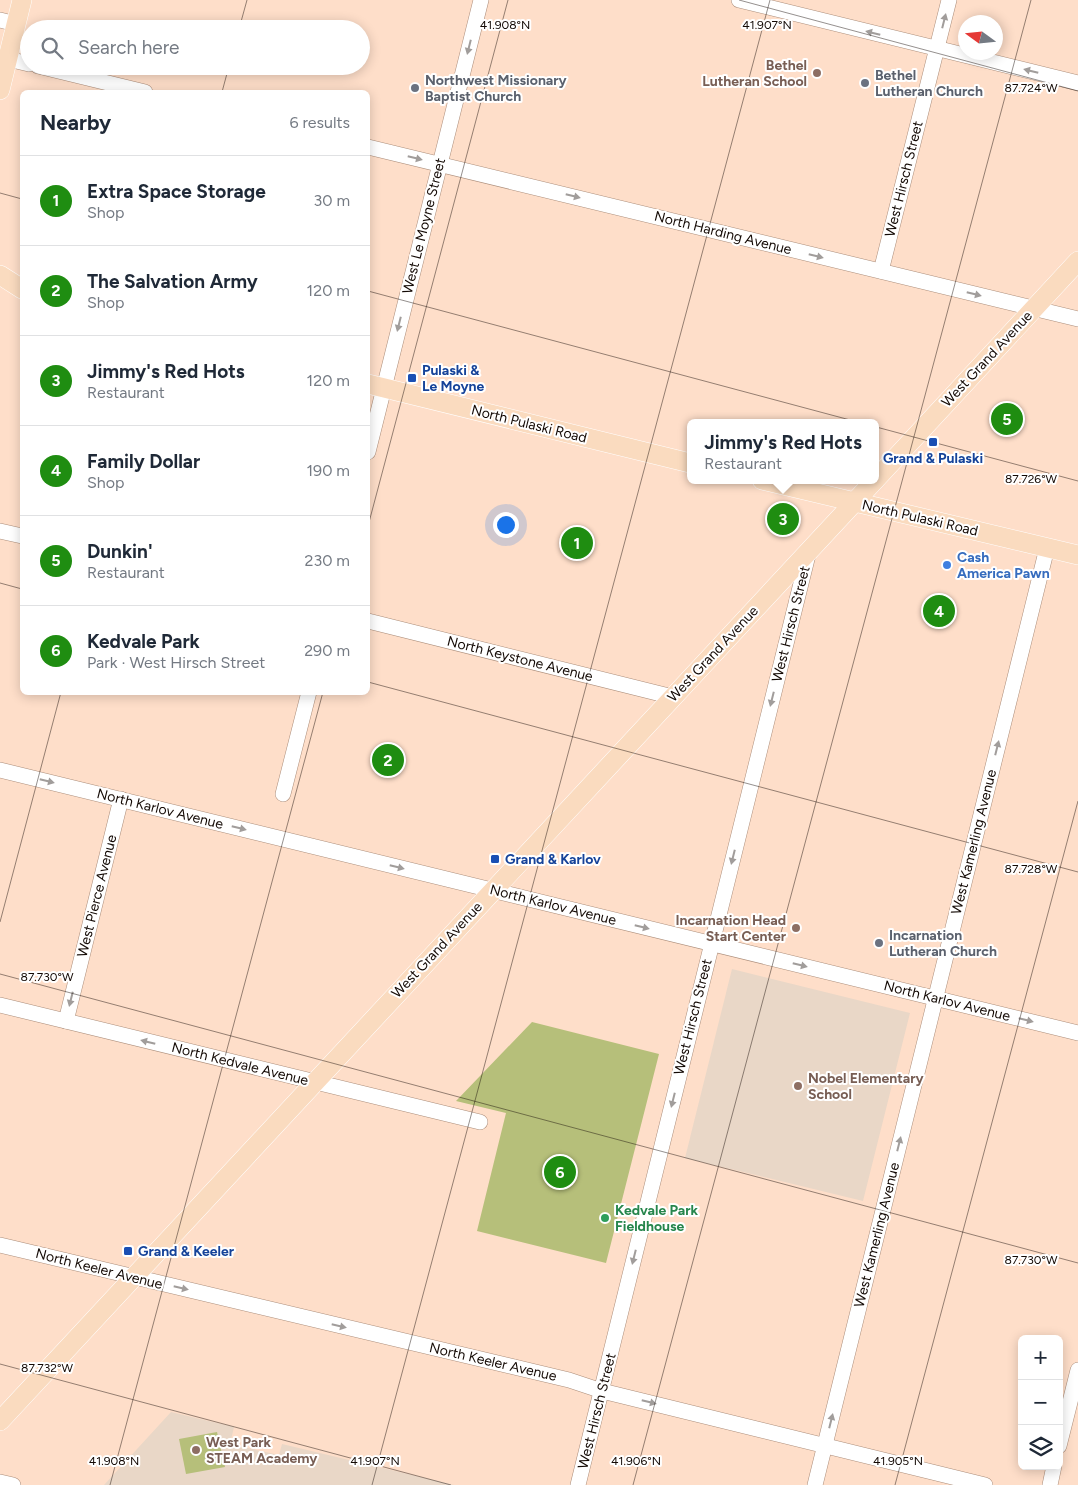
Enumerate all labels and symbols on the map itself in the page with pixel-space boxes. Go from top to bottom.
one-way arrow [940,13,948,28]
north arrow [958,15,1003,60]
text: 41.908°N [480,18,530,32]
text: 41.907°N [742,18,792,32]
one-way arrow [865,29,880,37]
one-way arrow [465,40,473,55]
place label: Bethel Lutheran School [702,57,807,90]
marker: Bethel Lutheran School [811,67,823,79]
place label: Bethel Lutheran Church [875,67,983,100]
one-way arrow [1023,67,1038,75]
place label: Northwest Missionary Baptist Church [425,72,568,105]
marker: Bethel Lutheran Church [859,77,871,89]
text: 87.724°W [1005,81,1058,95]
marker: Northwest Missionary Baptist Church [409,82,421,94]
street label: West Hirsch Street [881,119,927,239]
one-way arrow [407,154,422,162]
street label: West Le Moyne Street [399,156,449,296]
one-way arrow [565,192,580,200]
street label: North Harding Avenue [653,208,794,258]
one-way arrow [808,252,823,260]
one-way arrow [966,290,981,298]
street label: West Grand Avenue [938,307,1036,411]
one-way arrow [395,316,403,331]
place label: Pulaski & Le Moyne [422,362,484,395]
marker: Pulaski & Le Moyne [406,372,418,384]
pin: 5 [991,400,1023,438]
street label: North Pulaski Road [469,401,589,447]
marker: Grand & Pulaski [927,436,939,448]
place label: Grand & Pulaski [883,450,983,467]
text: 87.726°W [1005,472,1058,486]
street label: North Pulaski Road [860,496,980,540]
pin: 3 [767,500,799,538]
your location [493,512,519,538]
pin: 1 [561,524,593,562]
place label: Cash America Pawn [957,549,1050,582]
marker: Cash America Pawn [941,559,953,571]
street label: West Hirsch Street [768,564,814,684]
pin: 4 [923,592,955,630]
street label: West Grand Avenue [664,602,762,706]
street label: North Keystone Avenue [445,633,595,685]
one-way arrow [768,692,776,707]
pin: 2 [372,741,404,779]
one-way arrow [993,741,1001,756]
street label: West Kamerling Avenue [948,767,1000,916]
one-way arrow [40,777,55,785]
street label: North Karlov Avenue [95,785,225,833]
one-way arrow [232,824,247,832]
street label: West Pierce Avenue [74,833,121,959]
one-way arrow [729,849,737,864]
place label: Grand & Karlov [505,851,601,868]
marker: Grand & Karlov [489,853,501,865]
text: 87.728°W [1005,862,1058,876]
one-way arrow [389,863,404,871]
street label: North Karlov Avenue [488,881,618,929]
street label: West Grand Avenue [388,898,486,1002]
place label: Incarnation Head Start Center [675,912,787,945]
marker: Incarnation Head Start Center [790,922,802,934]
one-way arrow [635,923,650,931]
place label: Incarnation Lutheran Church [889,927,997,960]
marker: Incarnation Lutheran Church [873,937,885,949]
street label: West Hirsch Street [670,957,716,1077]
one-way arrow [793,962,808,970]
text: 87.730°W [21,970,74,984]
street label: North Karlov Avenue [882,977,1012,1025]
one-way arrow [67,992,75,1007]
one-way arrow [1019,1017,1034,1025]
one-way arrow [141,1038,156,1046]
street label: North Kedvale Avenue [170,1039,310,1089]
place label: Nobel Elementary School [808,1070,924,1103]
marker: Nobel Elementary School [792,1080,804,1092]
one-way arrow [669,1092,677,1107]
one-way arrow [895,1136,903,1151]
pin: 6 [544,1153,576,1191]
street label: West Kamerling Avenue [851,1160,903,1309]
place label: Kedvale Park Fieldhouse [615,1202,699,1235]
marker: Kedvale Park Fieldhouse [599,1212,611,1224]
place label: Grand & Keeler [138,1243,235,1260]
street label: North Keeler Avenue [34,1245,165,1293]
marker: Grand & Keeler [122,1245,134,1257]
one-way arrow [630,1250,638,1265]
text: 87.730°W [1005,1253,1058,1267]
one-way arrow [173,1284,188,1292]
one-way arrow [332,1322,347,1330]
street label: North Keeler Avenue [428,1339,559,1385]
street label: West Hirsch Street [574,1351,620,1471]
text: 87.732°W [21,1361,73,1375]
one-way arrow [641,1398,656,1406]
one-way arrow [827,1413,835,1428]
place label: West Park STEAM Academy [206,1434,318,1467]
marker: West Park STEAM Academy [190,1444,202,1456]
text: 41.908°N [89,1454,139,1468]
text: 41.907°N [350,1454,400,1468]
text: 41.906°N [611,1454,661,1468]
text: 41.905°N [873,1454,923,1468]

